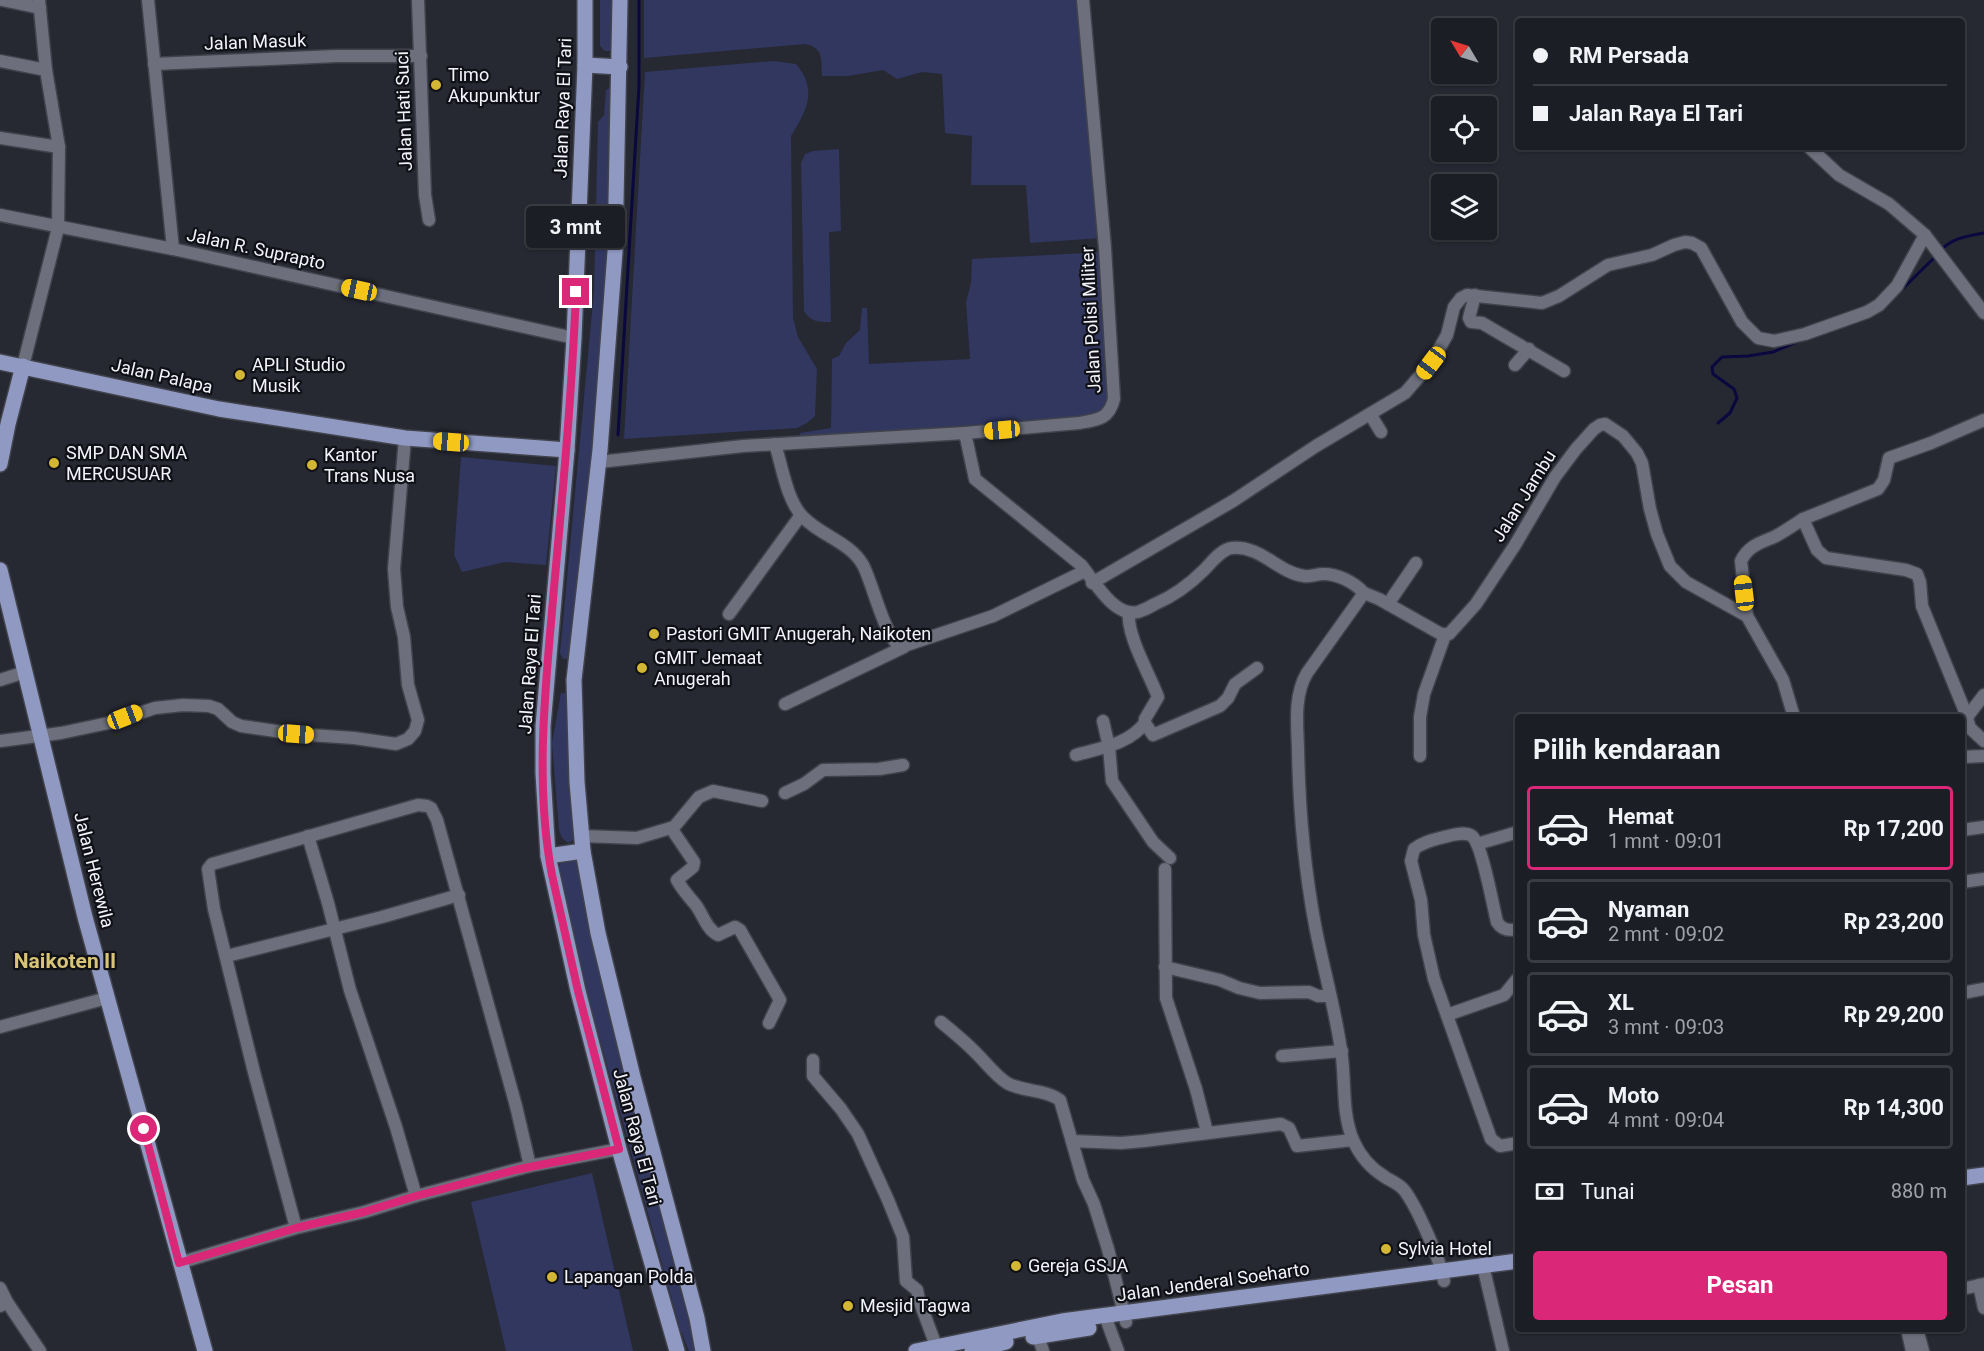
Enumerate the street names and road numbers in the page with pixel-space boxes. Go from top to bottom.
street label: Jalan Masuk [204,29,307,54]
street label: Jalan Raya El Tari [550,37,575,179]
street label: Jalan Hati Suci [391,51,416,171]
street label: Jalan R. Suprapto [185,224,327,273]
street label: Jalan Polisi Militer [1076,246,1105,394]
street label: Jalan Palapa [109,354,215,397]
street label: Jalan Jambu [1487,446,1560,545]
street label: Jalan Raya El Tari [514,593,545,735]
street label: Jalan Herewila [70,810,119,930]
street label: Jalan Raya El Tari [609,1066,666,1207]
street label: Jalan Jenderal Soeharto [1115,1258,1311,1305]

